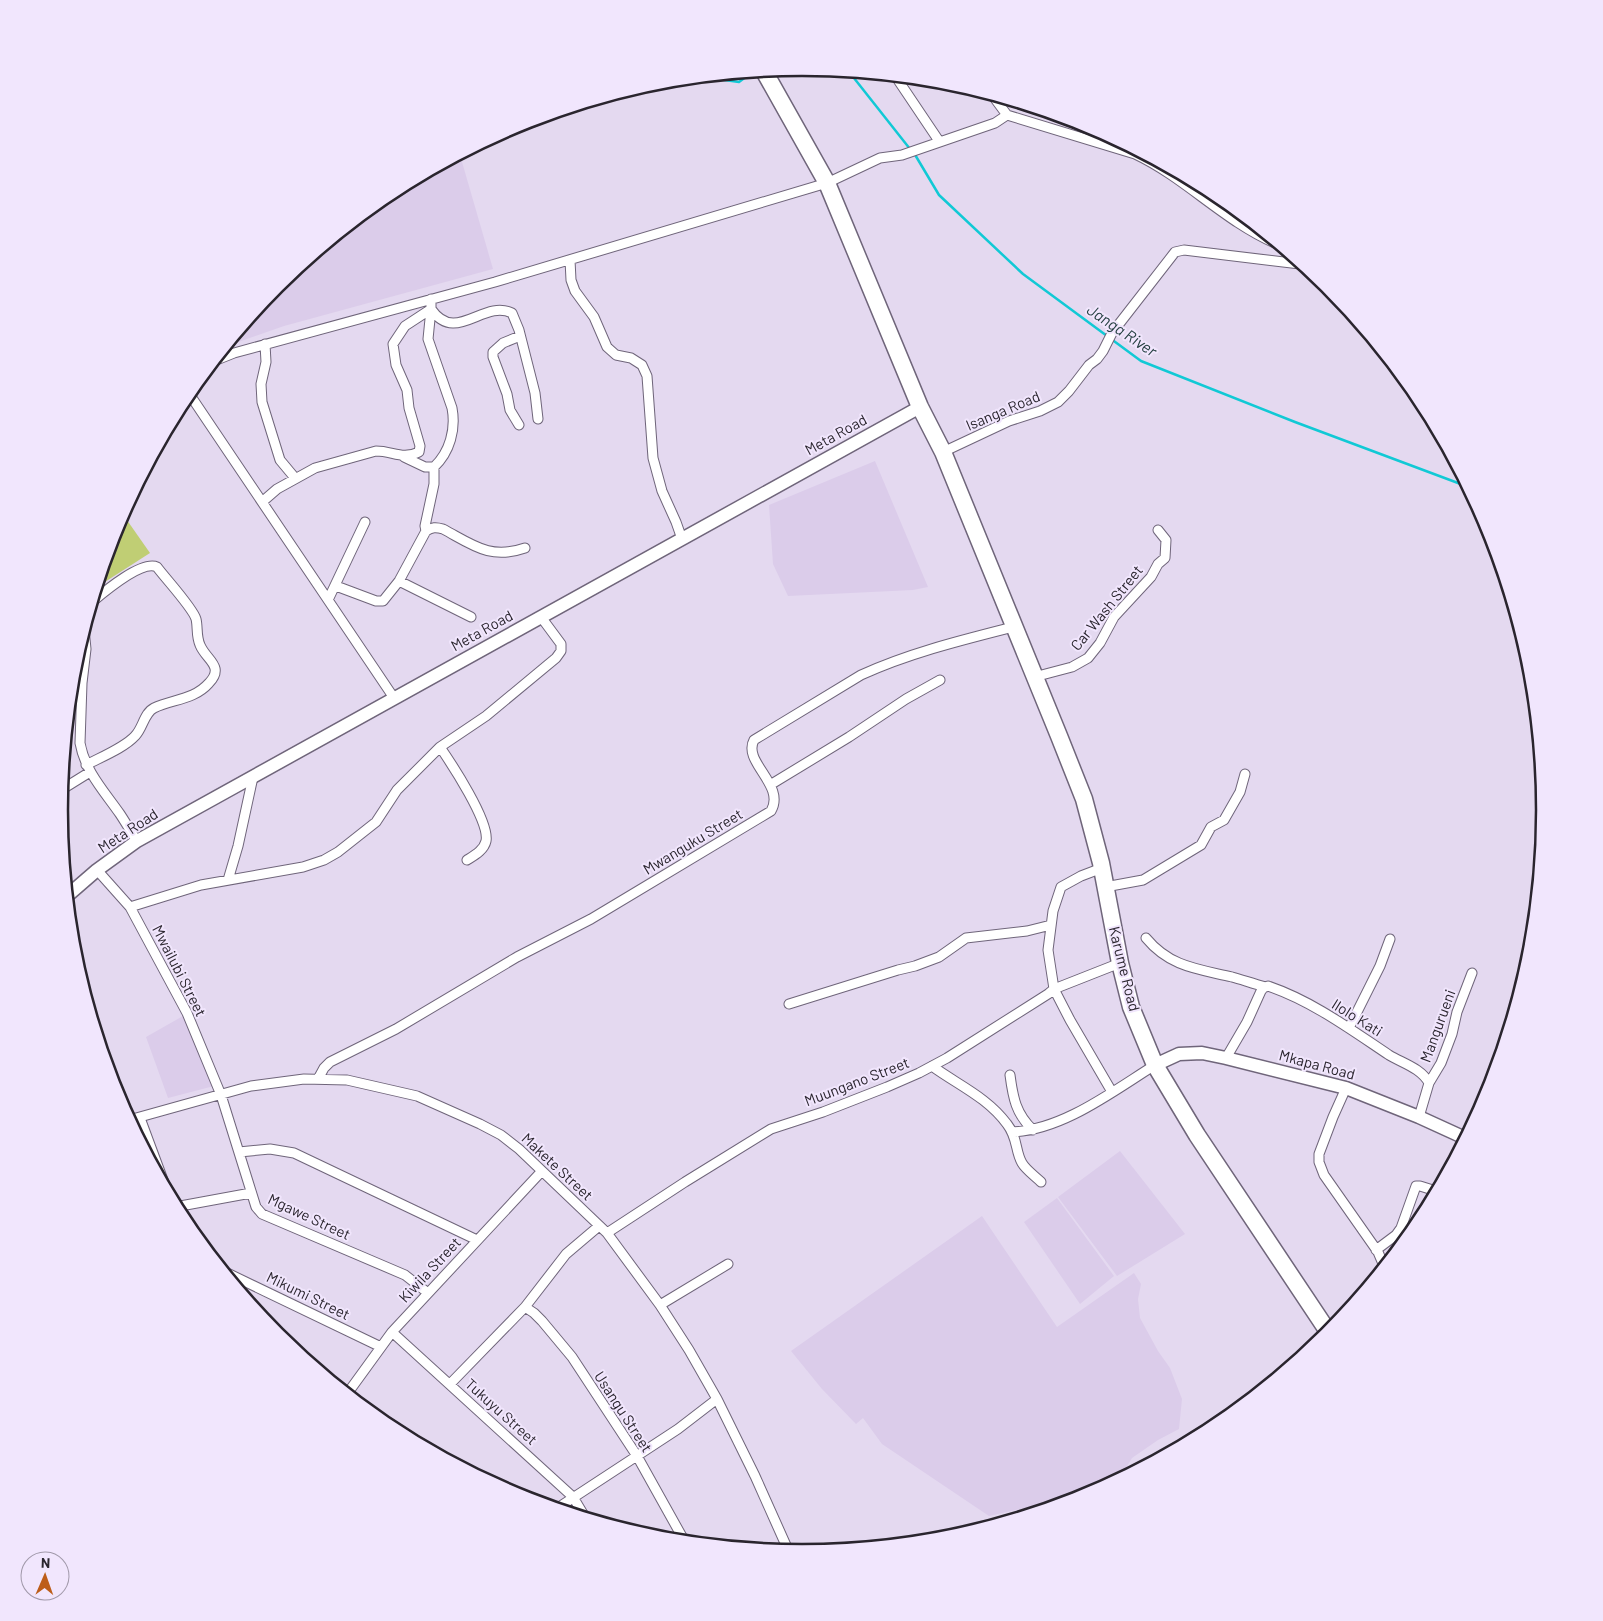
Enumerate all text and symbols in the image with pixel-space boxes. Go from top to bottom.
water label: Janga River [1084,299,1162,361]
street label: Isanga Road [963,386,1042,434]
street label: Meta Road [801,410,870,458]
street label: Car Wash Street [1066,561,1146,654]
street label: Meta Road [447,606,516,654]
street label: Meta Road [94,804,161,856]
street label: Mwanguku Street [640,804,745,878]
street label: Mwailubi Street [149,922,211,1019]
street label: Karume Road [1106,924,1144,1013]
street label: Mangurueni [1416,987,1459,1064]
street label: Ilolo Kati [1329,995,1386,1040]
street label: Mkapa Road [1277,1045,1357,1083]
street label: Muungano Street [802,1053,912,1109]
street label: Makete Street [518,1129,597,1204]
street label: Mgawe Street [265,1189,353,1243]
street label: Kiwila Street [394,1233,464,1306]
street label: Mikumi Street [264,1267,353,1323]
street label: Usangu Street [591,1368,657,1455]
street label: Tukuyu Street [462,1374,541,1448]
north arrow [20,1551,70,1601]
text: N [41,1554,50,1571]

